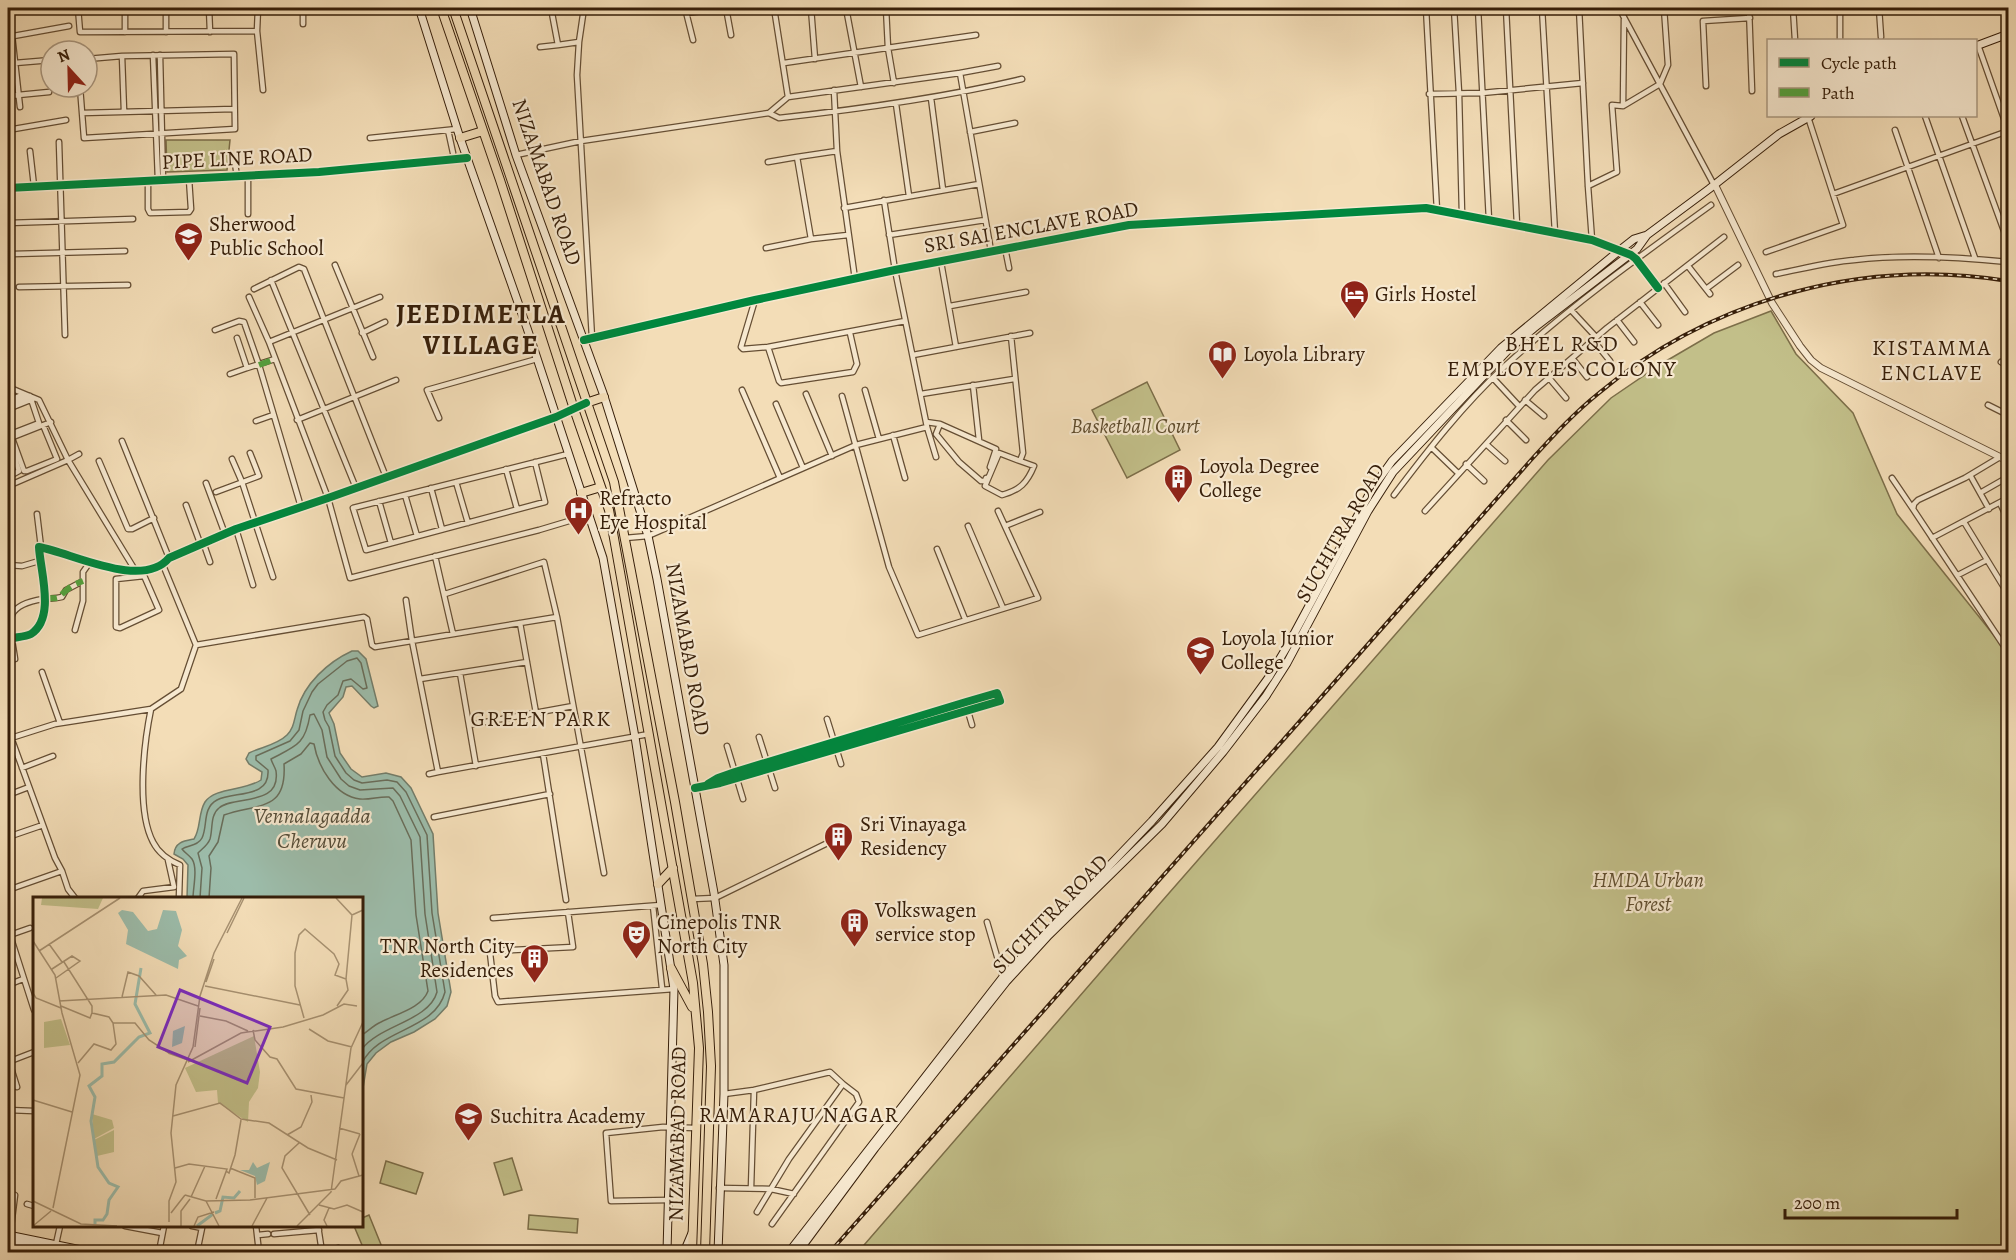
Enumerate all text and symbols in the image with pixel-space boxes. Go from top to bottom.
north arrow [39,39,99,99]
legend [1767,39,1977,117]
text: N [54,44,74,68]
text: Cycle path [1821,51,1897,75]
text: Path [1821,81,1855,105]
street label: NIZAMABAD ROAD [505,95,589,269]
street label: PIPE LINE ROAD [161,140,313,176]
street label: SRI SAI ENCLAVE ROAD [922,194,1140,260]
place label: Sherwood Public School [209,210,324,262]
school or university icon: Sherwood Public School [172,220,204,262]
hotel icon: Girls Hostel [1338,278,1370,320]
place label: Girls Hostel [1375,280,1476,308]
district label: JEEDIMETLA VILLAGE [396,296,566,363]
district label: BHEL R&D EMPLOYEES COLONY [1447,329,1677,384]
district label: KISTAMMA ENCLAVE [1872,333,1992,388]
library icon: Loyola Library [1206,338,1238,380]
place label: Loyola Library [1243,340,1366,368]
park label: Basketball Court [1071,412,1200,440]
place label: Loyola Degree College [1199,452,1319,504]
street label: SUCHITRA ROAD [1289,458,1391,608]
building icon: Loyola Degree College [1162,462,1194,504]
place label: Refracto Eye Hospital [599,484,707,536]
hospital icon: Refracto Eye Hospital [562,494,594,536]
street label: NIZAMABAD ROAD [659,561,717,737]
place label: Loyola Junior College [1221,624,1334,676]
school or university icon: Loyola Junior College [1184,634,1216,676]
district label: GREEN PARK [471,704,611,734]
water label: Vennalagadda Cheruvu [253,801,371,856]
place label: Sri Vinayaga Residency [860,810,967,862]
building icon: Sri Vinayaga Residency [823,820,855,862]
street label: SUCHITRA ROAD [986,848,1114,980]
park label: HMDA Urban Forest [1592,866,1704,918]
place label: Volkswagen service stop [874,896,976,948]
inset map [33,897,363,1227]
building icon: Volkswagen service stop [838,906,870,948]
place label: Cinepolis TNR North City [657,908,781,960]
theatre icon: Cinepolis TNR North City [620,918,652,960]
place label: TNR North City Residences [380,932,515,984]
building icon: TNR North City Residences [519,942,551,984]
street label: NIZAMABAD ROAD [661,1046,693,1222]
school or university icon: Suchitra Academy [453,1100,485,1142]
district label: RAMARAJU NAGAR [699,1100,899,1130]
place label: Suchitra Academy [490,1102,645,1130]
scale bar [1785,1182,1958,1220]
text: 200 m [1794,1191,1840,1215]

